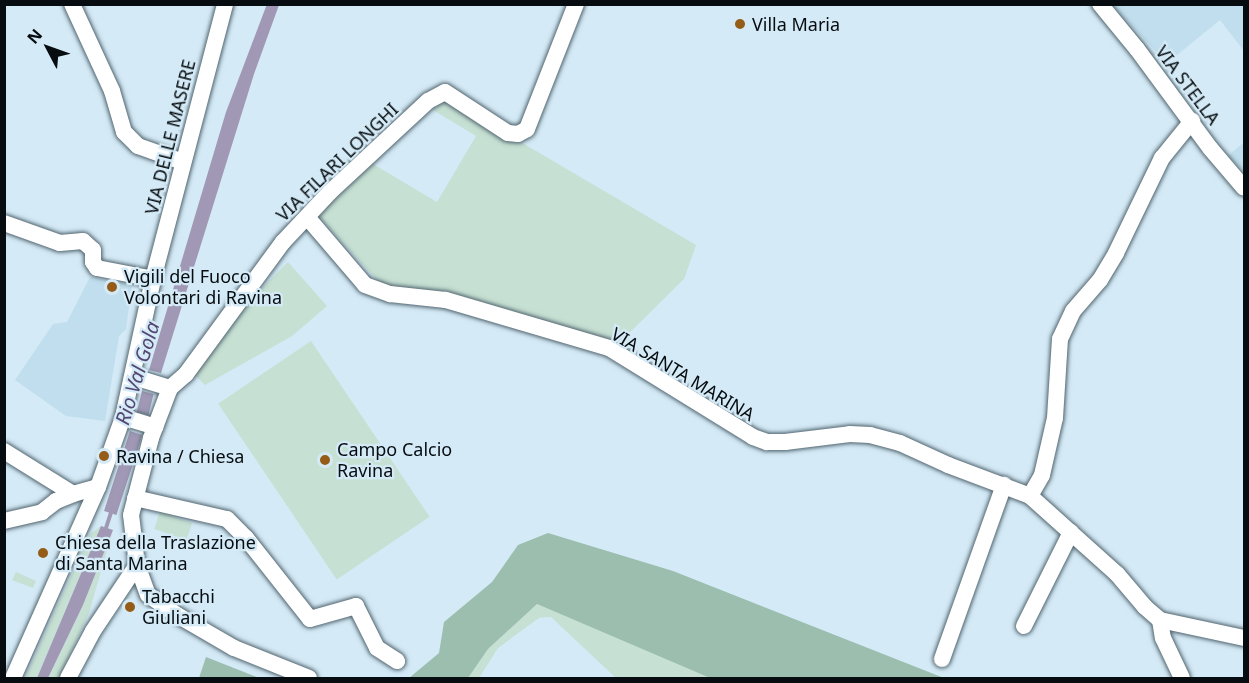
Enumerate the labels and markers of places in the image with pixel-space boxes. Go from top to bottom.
place label: Villa Maria [752,13,840,35]
marker: Villa Maria [733,17,747,31]
place label: Vigili del Fuoco Volontari di Ravina [124,266,282,308]
marker: Vigili del Fuoco Volontari di Ravina [105,280,119,294]
place label: Campo Calcio Ravina [337,439,452,482]
place label: Ravina / Chiesa [116,445,244,467]
marker: Ravina / Chiesa [97,449,111,463]
marker: Campo Calcio Ravina [318,453,332,467]
place label: Chiesa della Traslazione di Santa Marina [55,532,256,574]
marker: Chiesa della Traslazione di Santa Marina [36,546,50,560]
place label: Tabacchi Giuliani [142,586,215,628]
marker: Tabacchi Giuliani [123,600,137,614]

